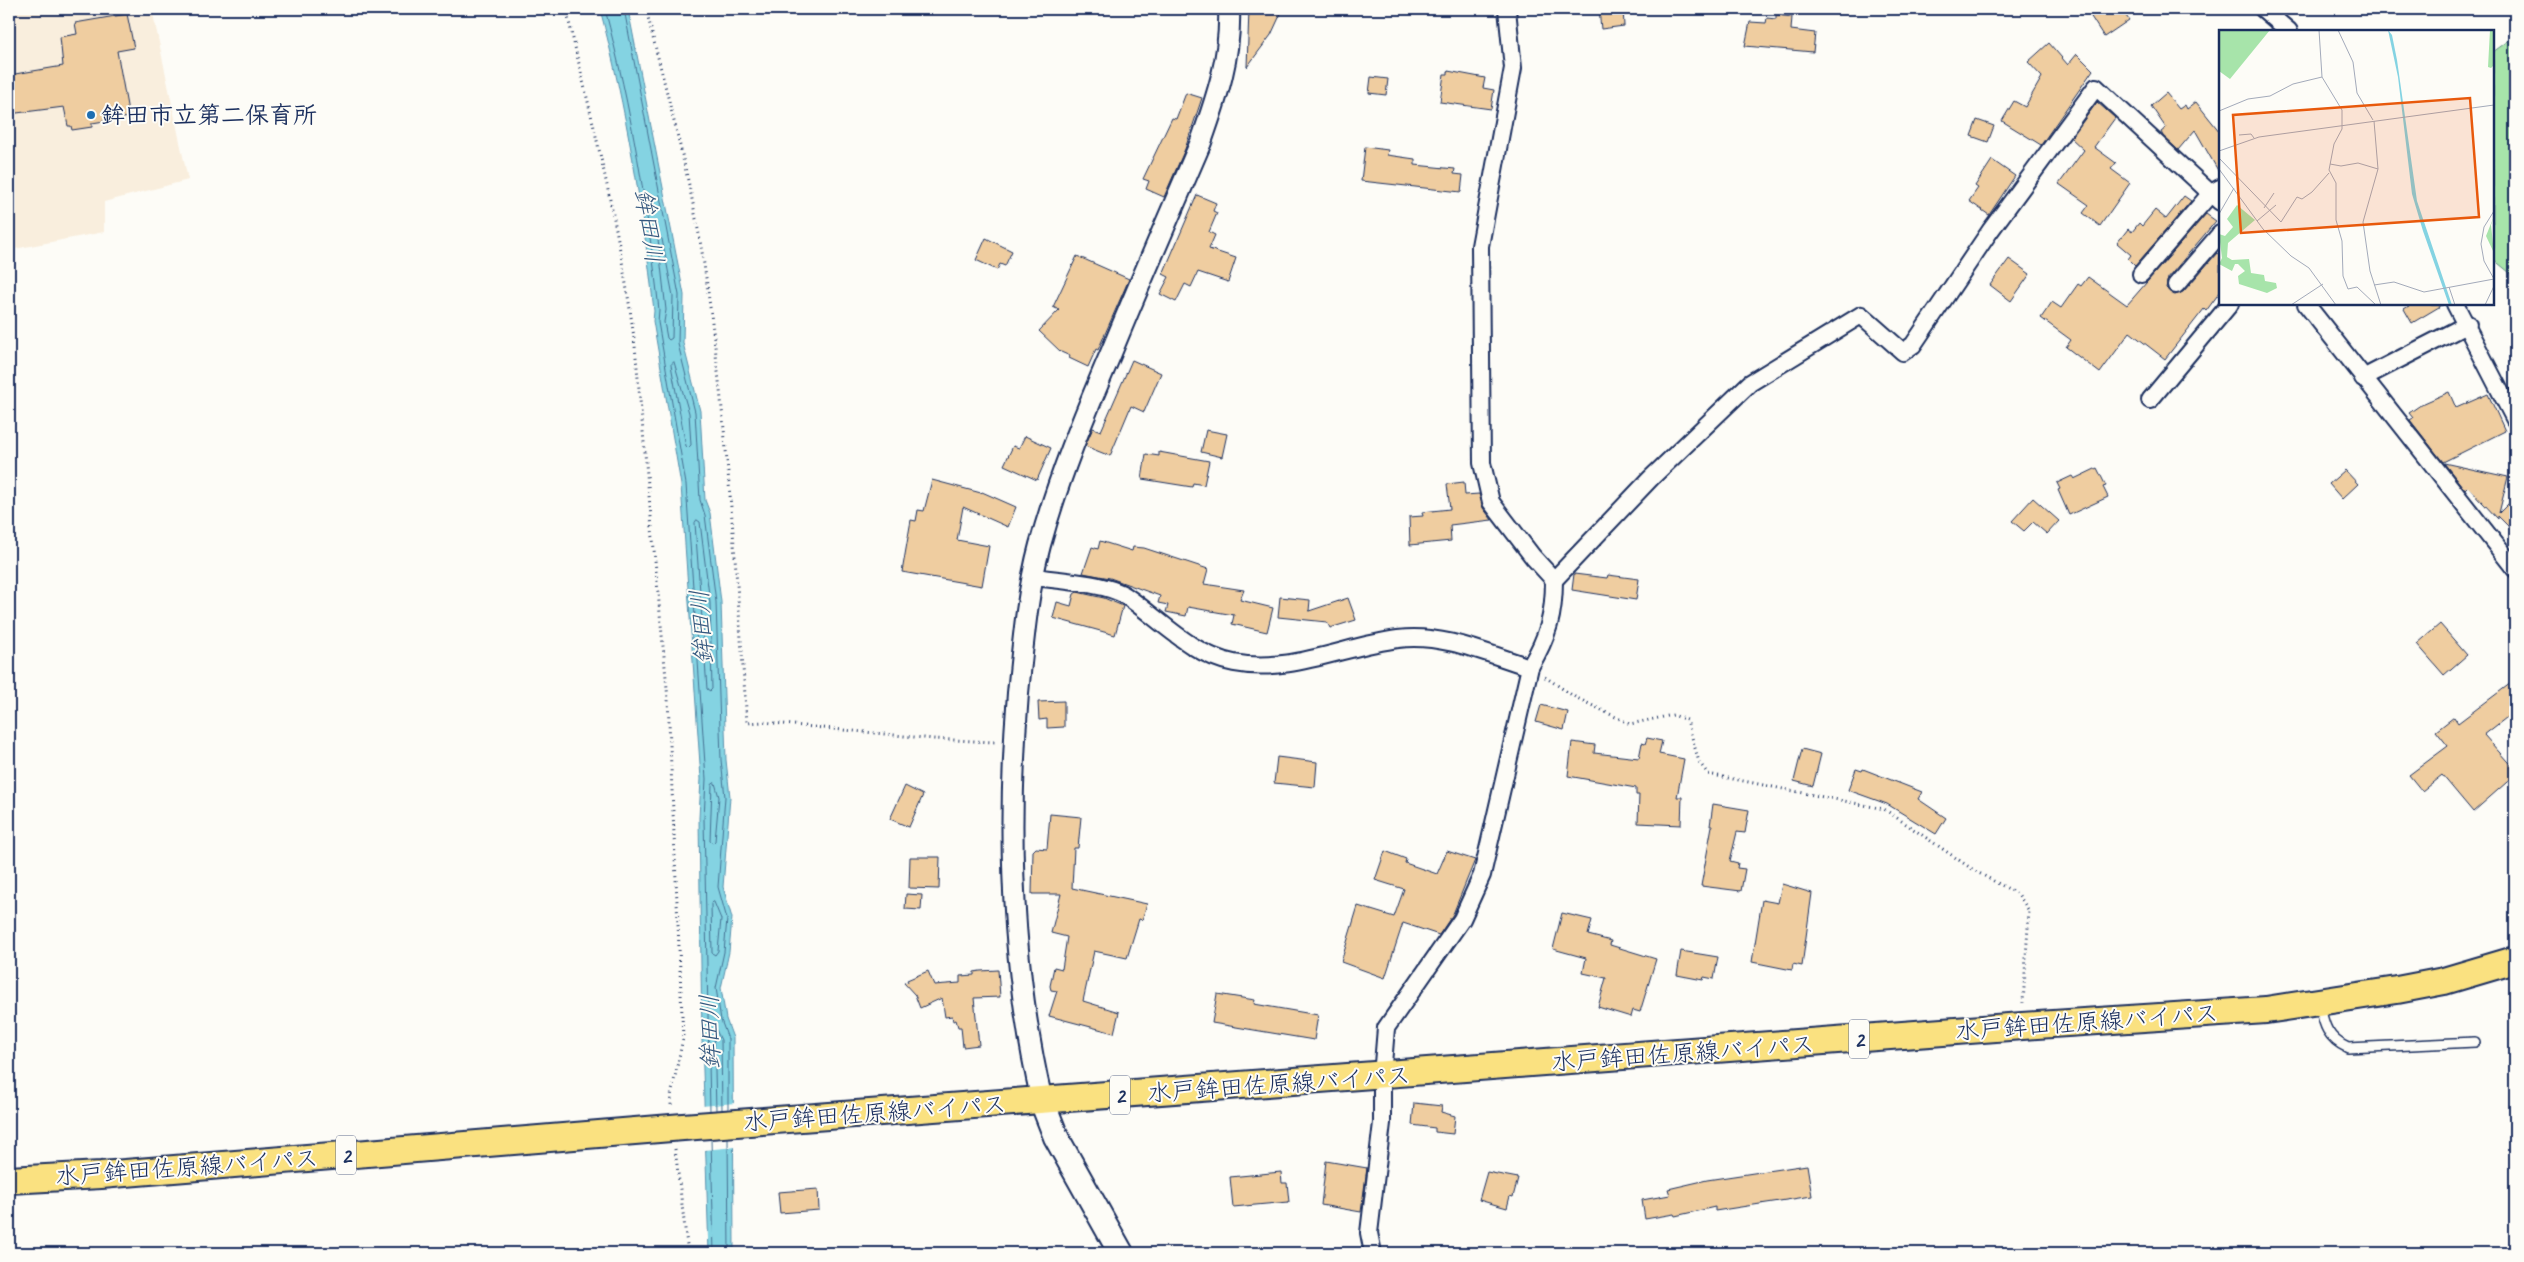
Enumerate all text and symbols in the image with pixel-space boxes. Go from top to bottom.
inset map [2219,30,2494,305]
place label: 鉾田市立第二保育所 [101,100,317,130]
marker: 鉾田市立第二保育所 [85,109,97,121]
water label: 鉾田川 [627,187,671,266]
water label: 鉾田川 [683,588,721,665]
water label: 鉾田川 [693,994,727,1070]
street label: 水戸鉾田佐原線バイパス [1955,998,2219,1046]
road number: 2 [1849,1020,1869,1058]
street label: 水戸鉾田佐原線バイパス [1551,1029,1815,1077]
street label: 水戸鉾田佐原線バイパス [1147,1060,1411,1108]
road number: 2 [1110,1076,1130,1114]
street label: 水戸鉾田佐原線バイパス [743,1089,1007,1137]
road number: 2 [336,1136,356,1174]
street label: 水戸鉾田佐原線バイパス [55,1143,319,1191]

